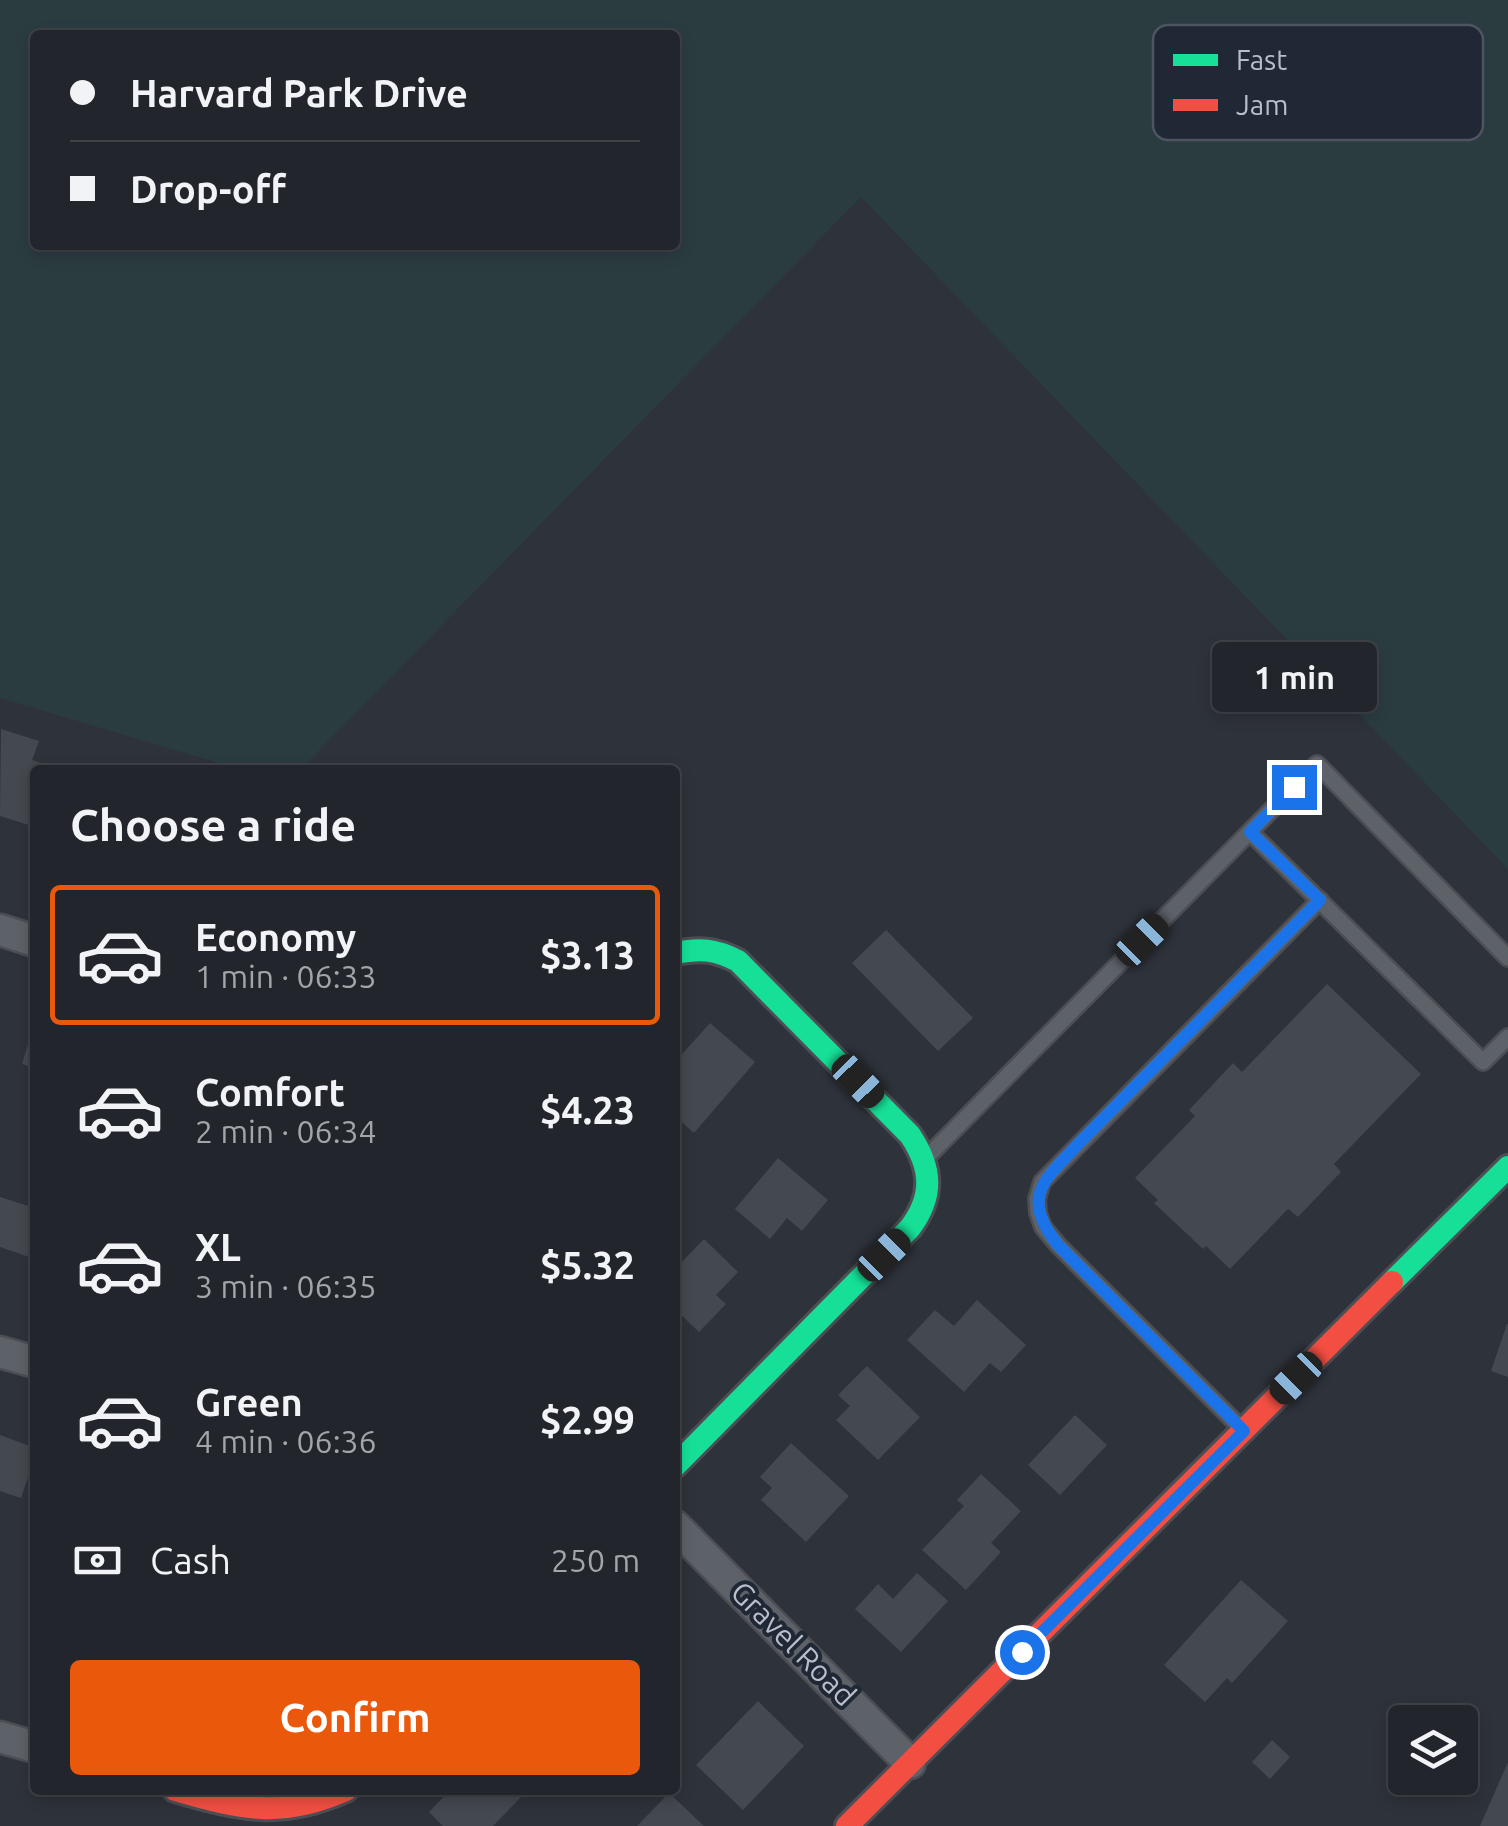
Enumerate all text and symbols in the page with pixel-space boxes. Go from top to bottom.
legend [1153,25,1483,140]
text: Fast [1236,44,1287,75]
text: Harvard Park Drive [130,72,468,114]
text: Jam [1236,89,1288,120]
text: Drop-off [130,168,286,210]
callout: 1 min [1212,642,1376,712]
text: 1 min [1254,659,1335,695]
route end [1272,765,1317,810]
text: Choose a ride [70,799,356,850]
car [1110,908,1174,972]
icon: car [75,910,165,1000]
text: Economy [195,916,356,958]
text: $3.13 [540,934,635,976]
text: 1 min · 06:33 [195,958,377,994]
car [826,1049,890,1113]
icon: car [75,1065,165,1155]
text: Comfort [195,1071,345,1113]
text: $4.23 [540,1089,635,1131]
text: 2 min · 06:34 [195,1113,377,1149]
icon: car [75,1220,165,1310]
car [852,1223,916,1287]
text: XL [195,1226,241,1268]
text: $5.32 [540,1244,635,1286]
text: 3 min · 06:35 [195,1268,377,1304]
car [1264,1346,1328,1410]
icon: car [75,1375,165,1465]
text: Green [195,1381,303,1423]
text: $2.99 [540,1399,635,1441]
text: 4 min · 06:36 [195,1423,377,1459]
icon: cash [70,1533,125,1588]
text: Cash [150,1539,231,1581]
text: 250 m [551,1542,640,1578]
street label: Gravel Road [725,1574,863,1712]
route start [1000,1630,1045,1675]
button: Confirm [70,1660,640,1775]
map controls [1388,1705,1478,1795]
button: layers [1388,1705,1478,1795]

